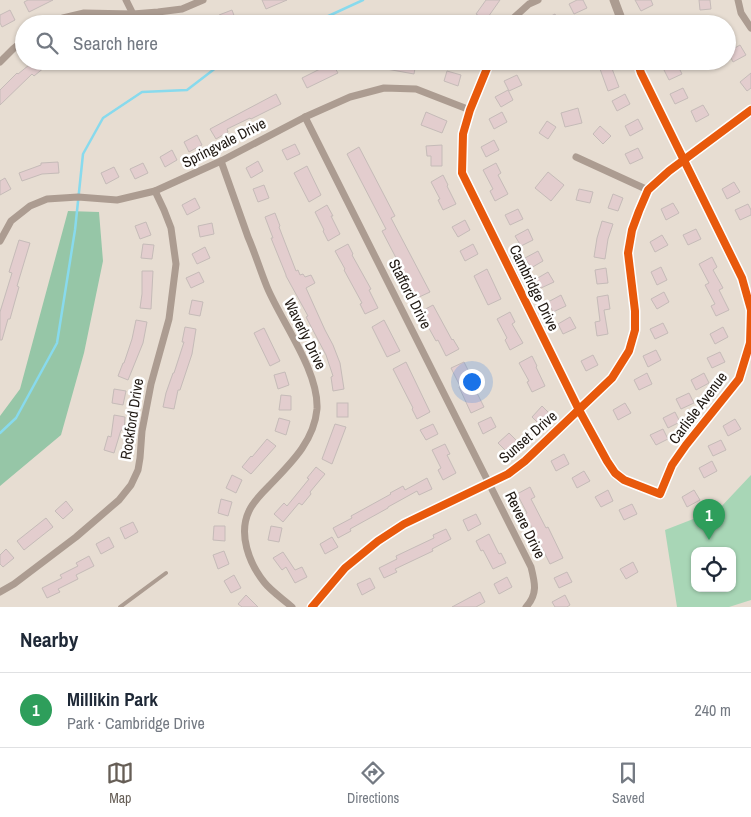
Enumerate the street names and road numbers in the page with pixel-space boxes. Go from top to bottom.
street label: Springvale Drive [178,112,269,173]
street label: Cambridge Drive [504,241,564,335]
street label: Stafford Drive [384,255,437,332]
street label: Waverly Drive [279,295,332,373]
street label: Carlisle Avenue [663,367,732,448]
street label: Rockford Drive [115,377,148,461]
street label: Sunset Drive [494,405,562,468]
street label: Revere Drive [500,488,551,562]

